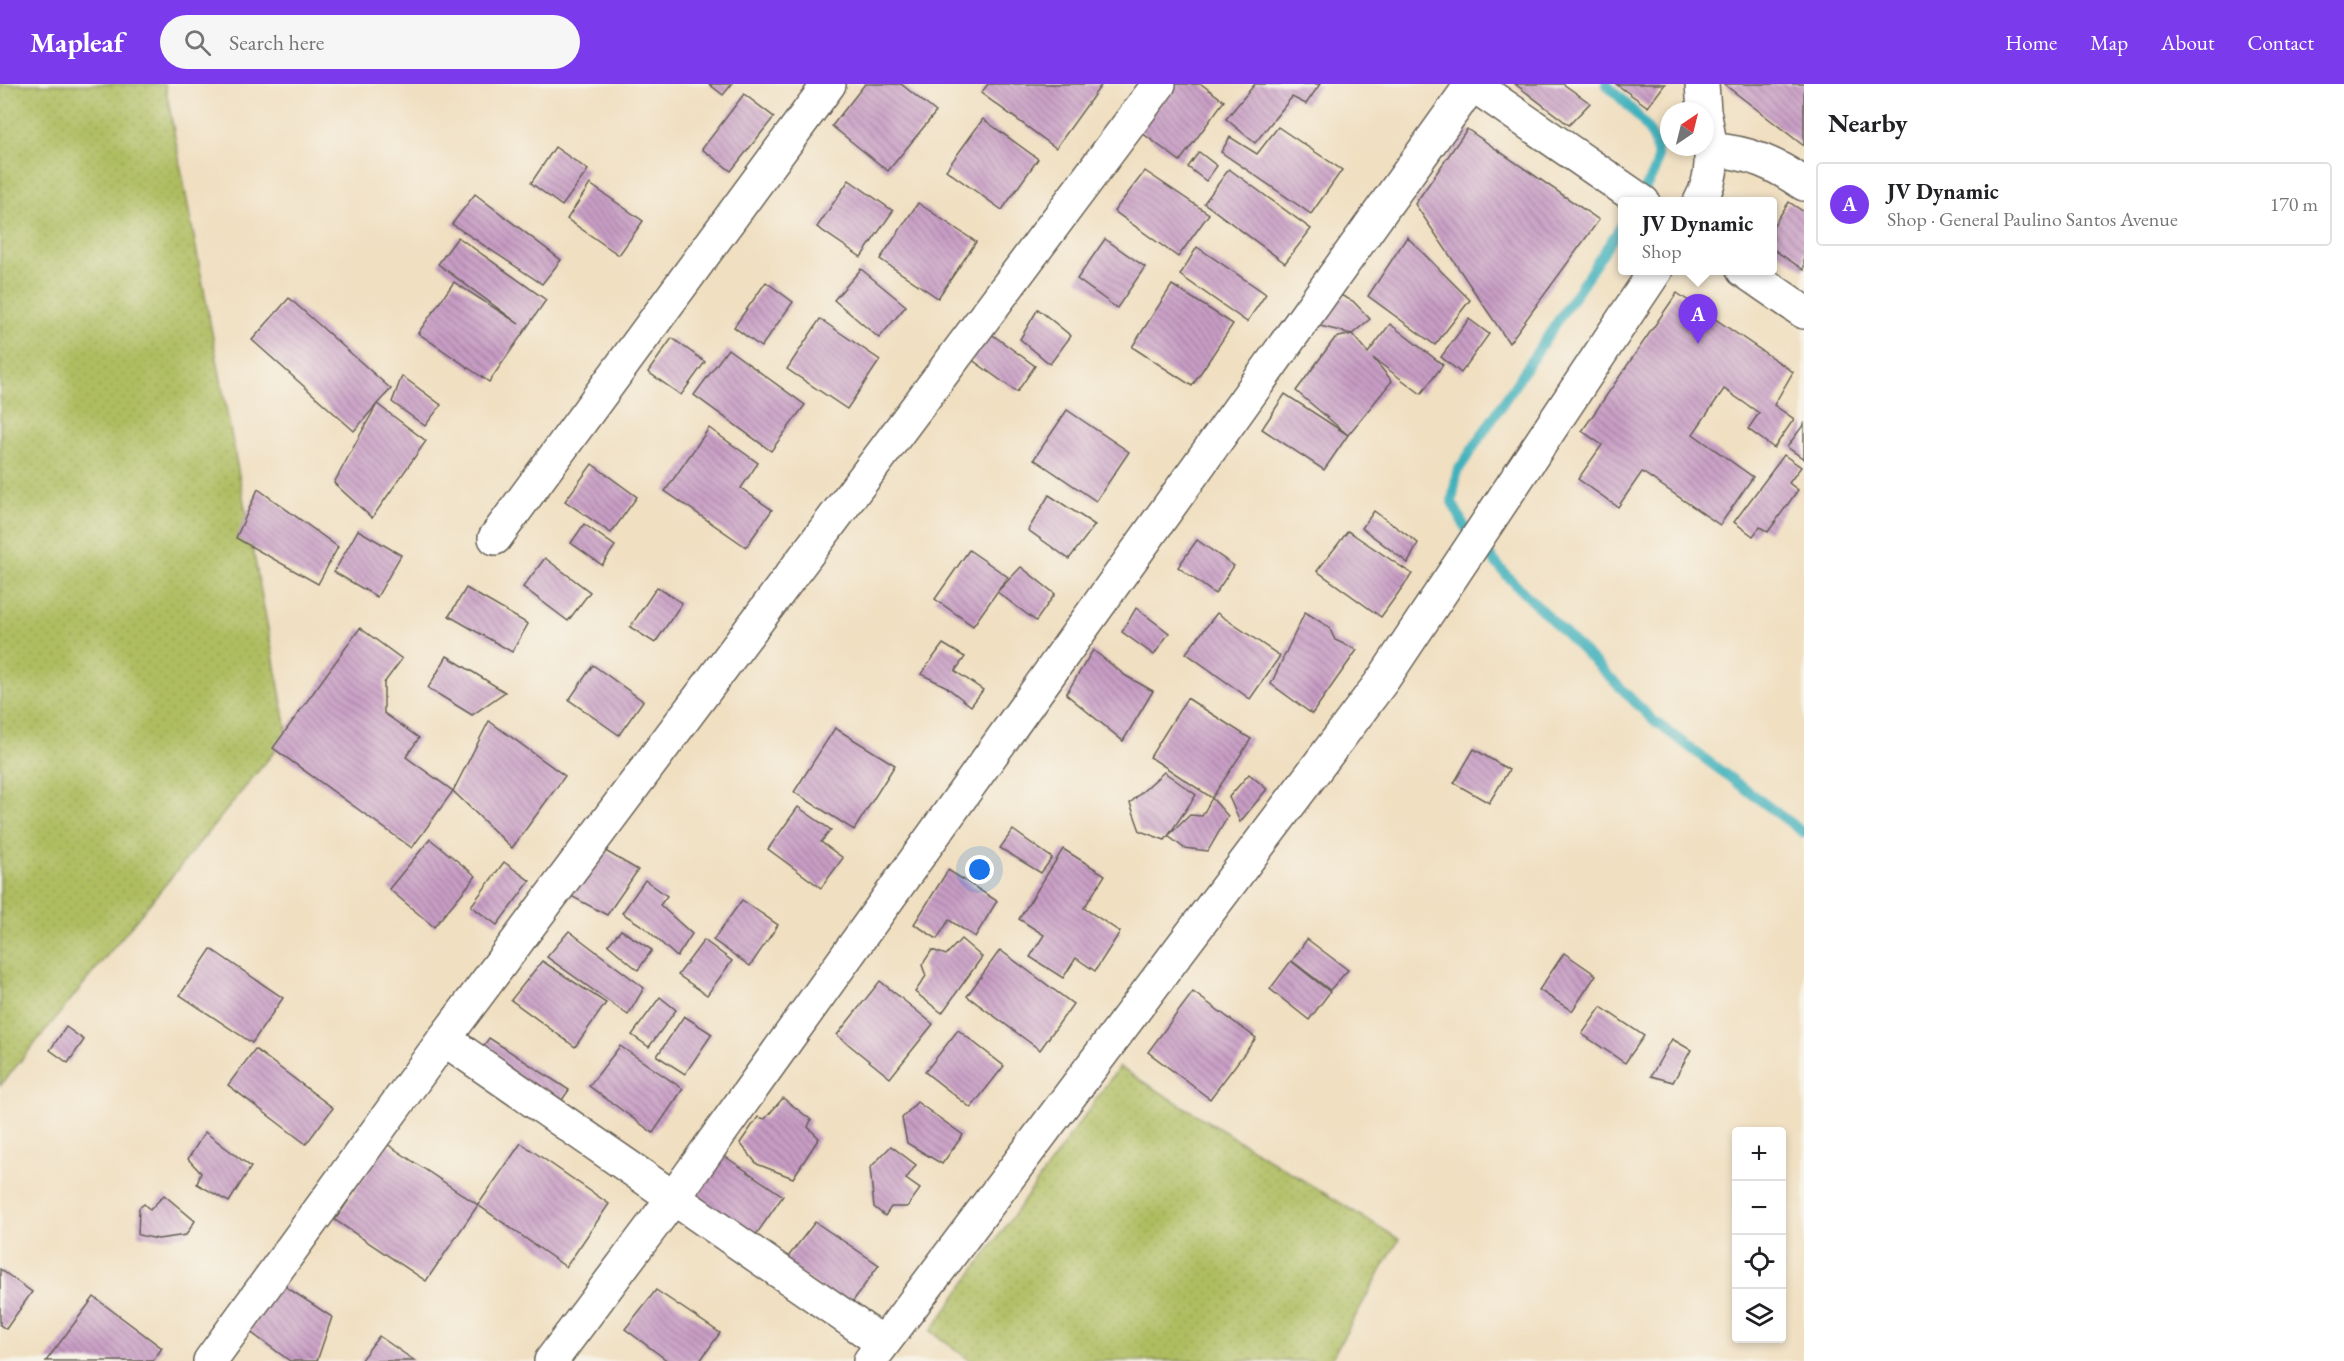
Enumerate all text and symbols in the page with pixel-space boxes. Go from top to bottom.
search box [160,15,580,69]
text: Mapleaf [30,24,124,60]
icon: search [181,26,214,59]
text: Search here [229,28,324,57]
text: Home [2005,29,2057,56]
text: Map [2090,29,2128,56]
text: About [2161,29,2214,56]
text: Contact [2247,29,2314,56]
north arrow [1660,102,1714,156]
text: Nearby [1828,106,1908,140]
text: JV Dynamic [1887,177,1999,206]
text: A [1842,191,1857,217]
text: 170 m [2270,191,2318,217]
popup [1618,197,1777,275]
text: Shop · General Paulino Santos Avenue [1887,206,2178,232]
text: JV Dynamic [1642,209,1753,238]
text: Shop [1642,238,1682,264]
pin: A [1678,294,1718,344]
your location [965,855,994,884]
map controls [1732,1127,1786,1343]
button: + [1732,1127,1786,1181]
button: − [1732,1181,1786,1235]
button: locate [1732,1235,1786,1289]
button: layers [1732,1289,1786,1343]

